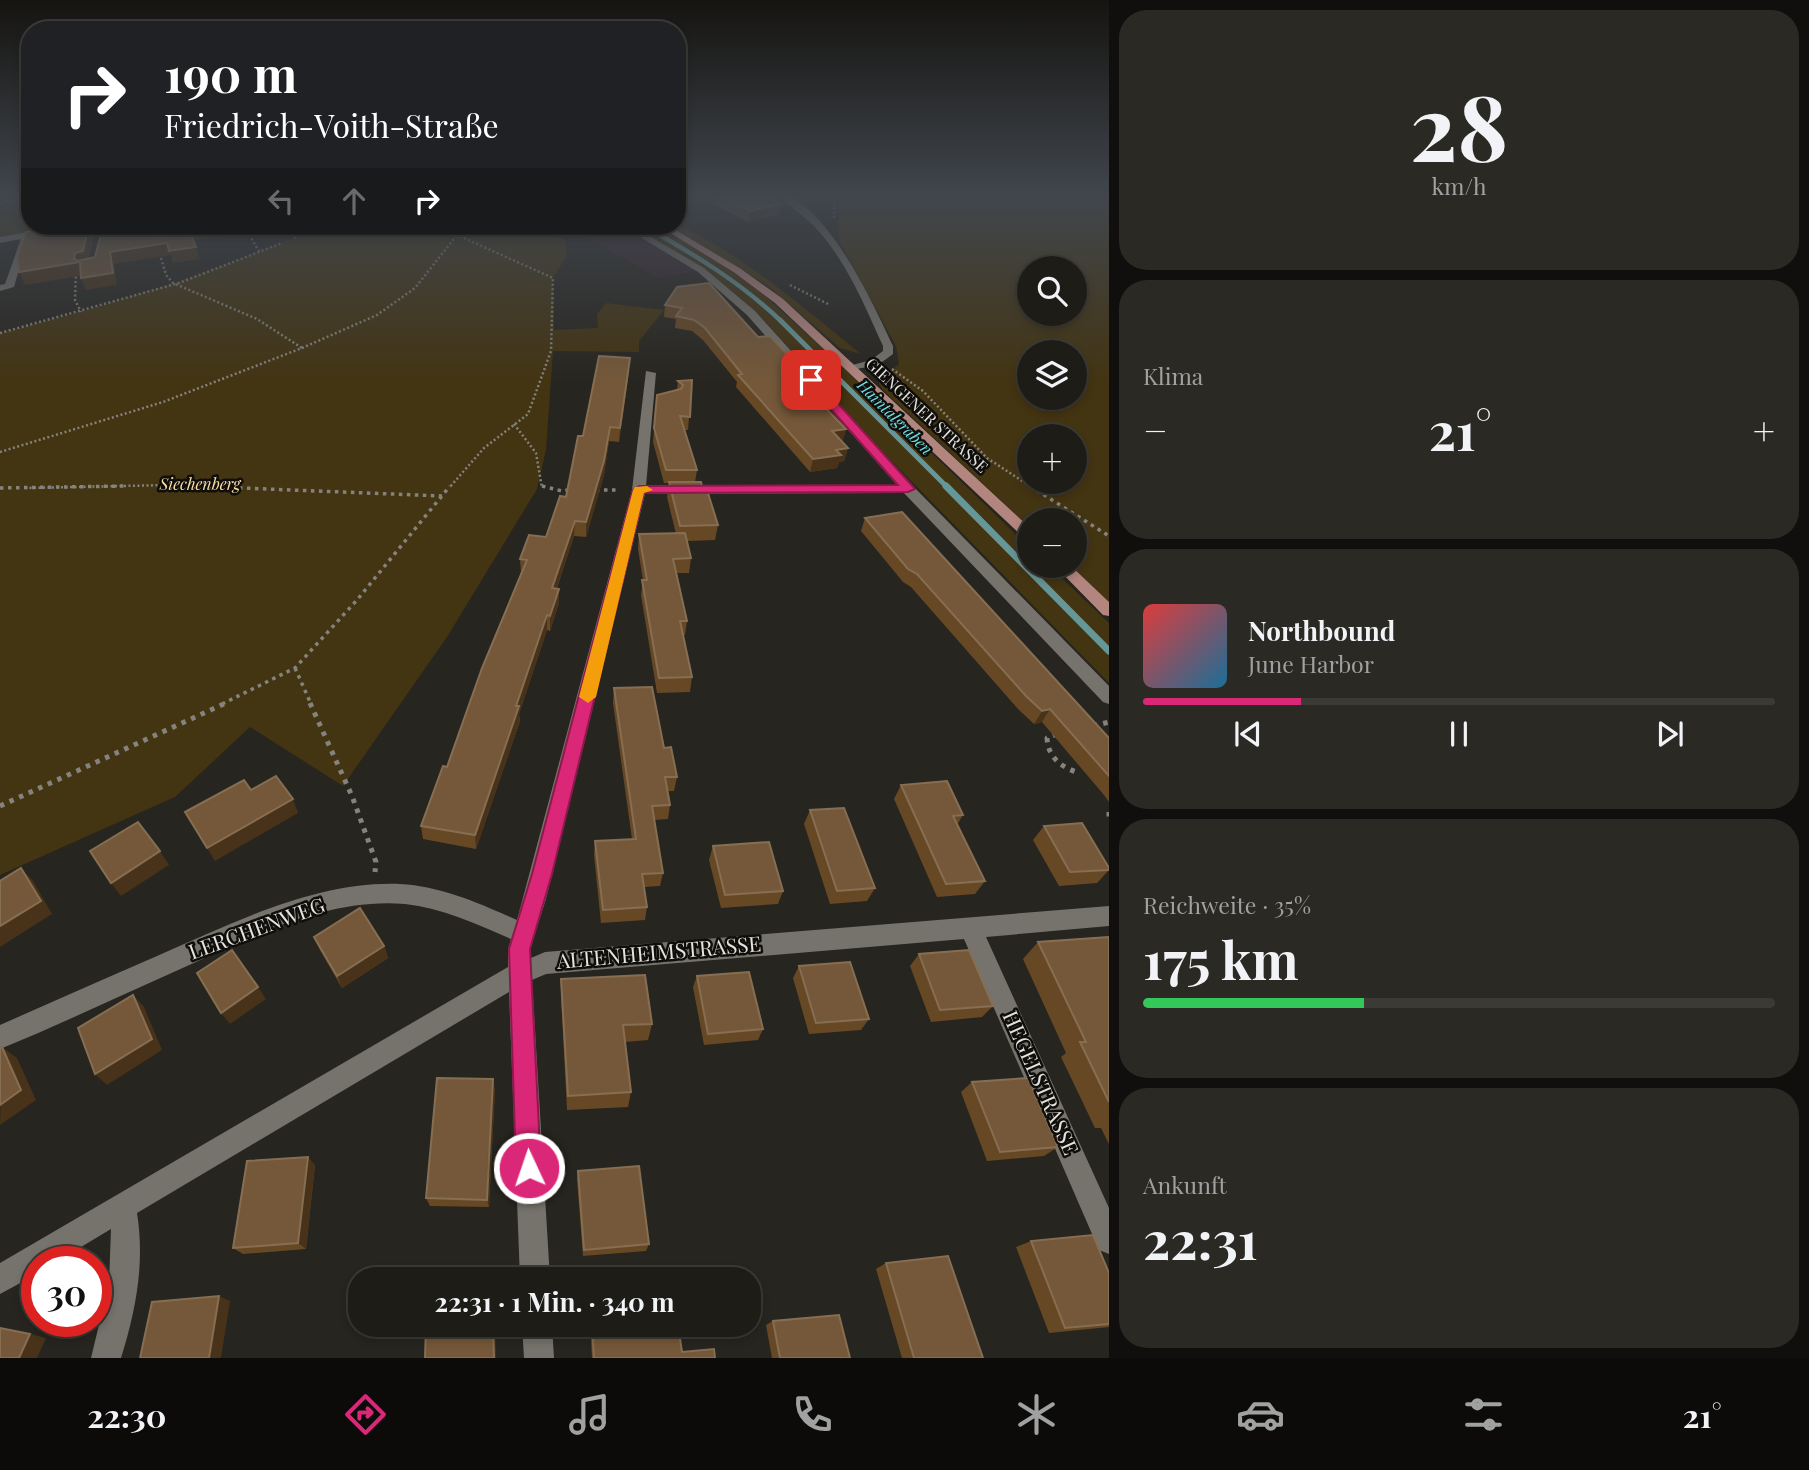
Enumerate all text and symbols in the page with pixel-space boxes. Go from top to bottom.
text: 190 m [164,40,297,105]
icon: right [49,49,140,140]
text: 28 [1410,64,1508,185]
text: Friedrich-Voith-Straße [164,103,499,146]
text: km/h [1431,170,1487,201]
icon: left [262,182,300,220]
icon: ahead [335,182,373,220]
icon: right [408,182,446,220]
map controls [1017,256,1087,578]
button: search [1017,256,1087,326]
button: layers [1017,340,1087,410]
pin [781,350,841,410]
street label: GIENGENER STRASSE [862,352,993,477]
text: Klima [1143,360,1203,391]
icon: arrive [792,361,830,399]
water label: Haintalgraben [852,374,938,459]
text: 21° [1429,395,1492,464]
text: − [1143,404,1168,455]
text: + [1753,404,1775,455]
button: + [1017,424,1087,494]
park label: Siechenberg [158,473,242,494]
button: − [1017,508,1087,578]
text: Northbound [1248,613,1395,648]
text: June Harbor [1248,648,1374,679]
icon: previous [1229,715,1267,753]
icon: pause [1440,715,1478,753]
icon: next [1651,715,1689,753]
street label: LERCHENWEG [184,889,329,965]
text: Reichweite · 35% [1143,889,1311,920]
text: 175 km [1143,924,1299,993]
street label: ALTENHEIMSTRASSE [554,928,762,974]
street label: HEGELSTRASSE [997,1006,1086,1159]
position arrow [492,1131,566,1205]
text: Ankunft [1143,1169,1227,1200]
text: 22:31 [1143,1204,1258,1273]
speed limit sign: 30 [21,1246,112,1337]
text: 22:31 · 1 Min. · 340 m [435,1284,674,1319]
icon: directions [341,1390,390,1439]
icon: music [565,1390,614,1439]
icon: phone [788,1390,837,1439]
icon: climate [1012,1390,1061,1439]
icon: car [1236,1390,1285,1439]
icon: filters [1459,1390,1508,1439]
text: 22:30 [87,1393,166,1436]
text: 21° [1683,1393,1722,1436]

